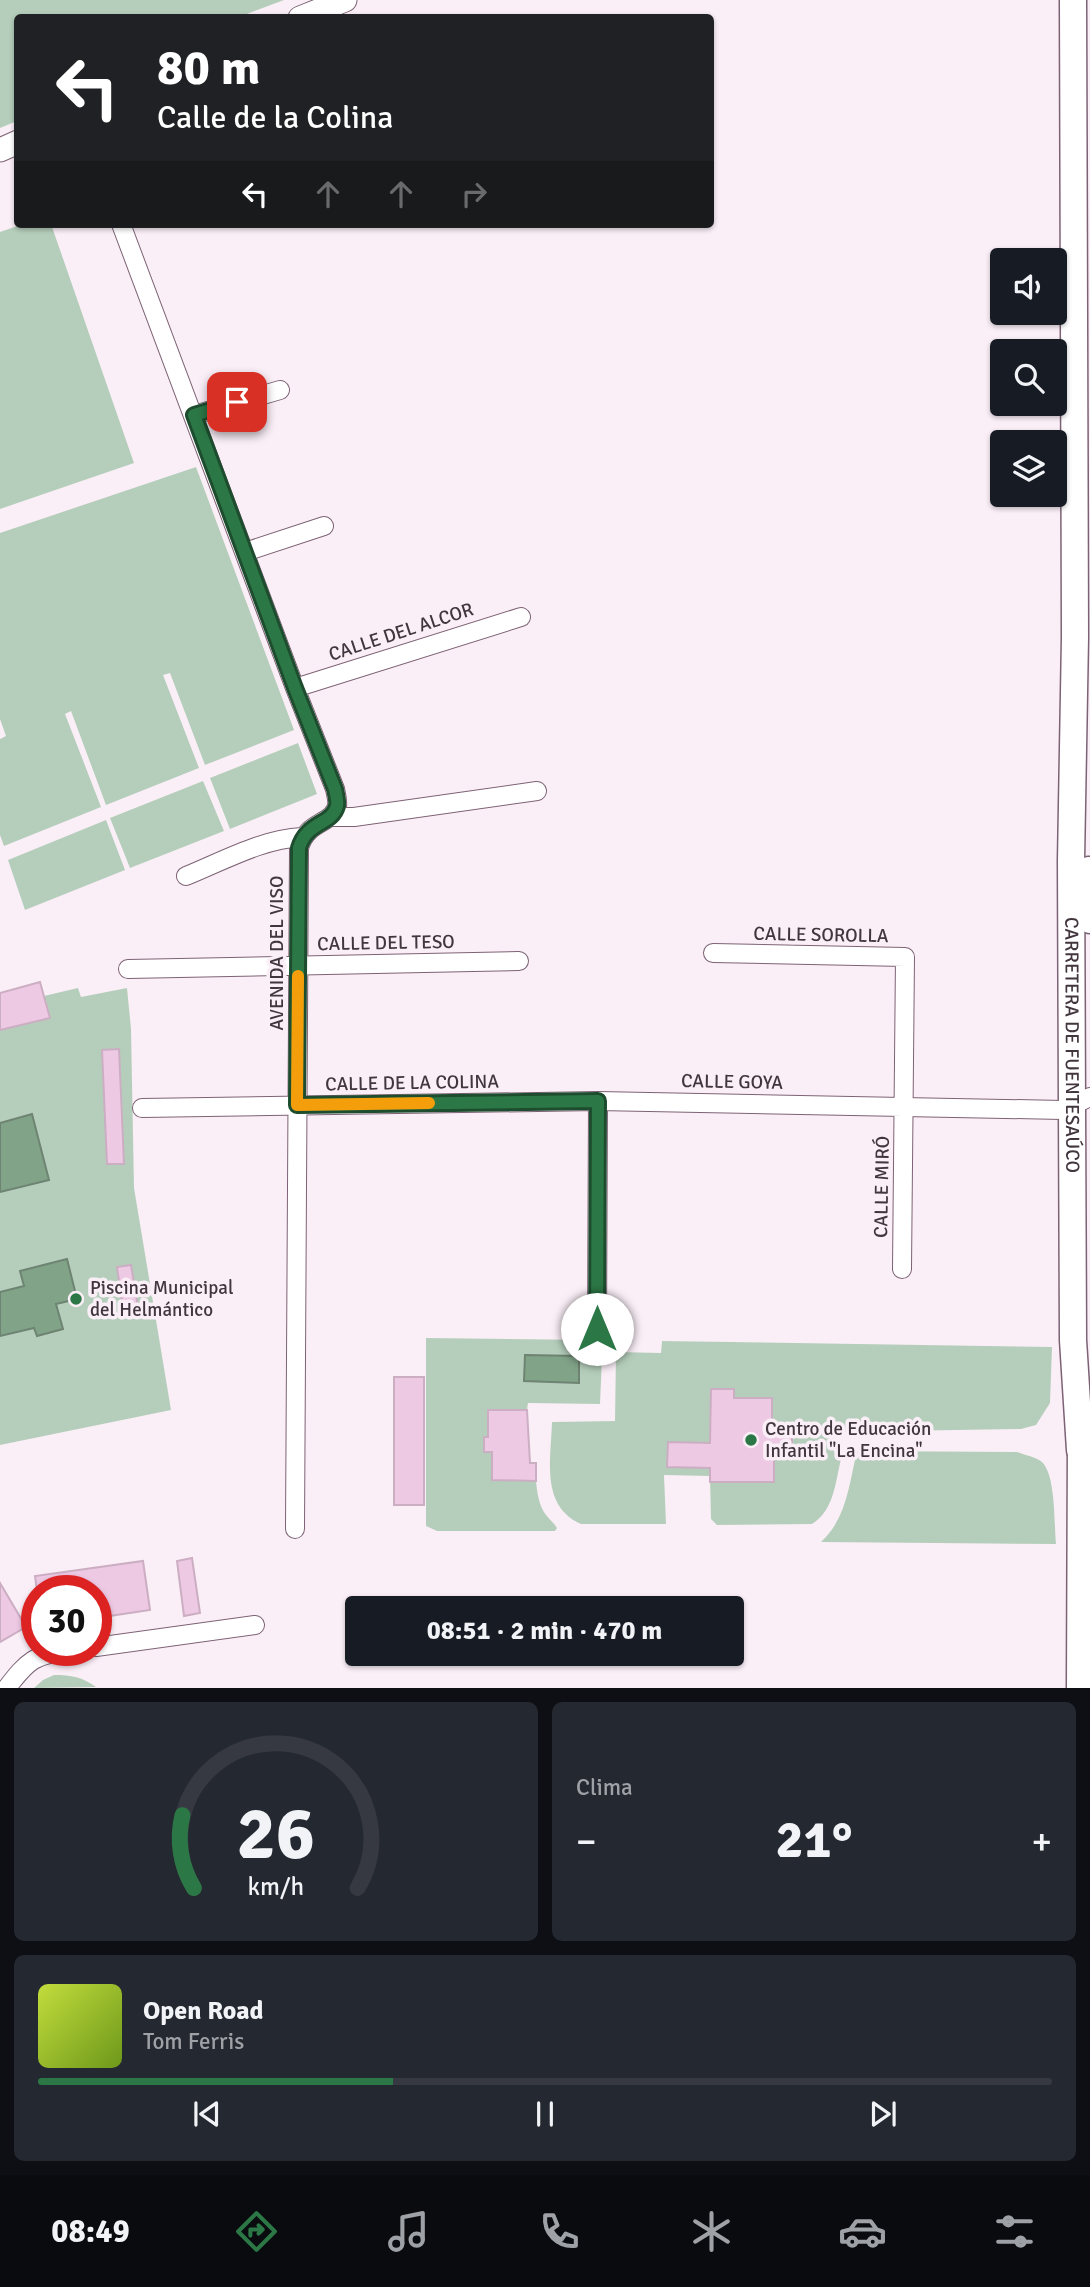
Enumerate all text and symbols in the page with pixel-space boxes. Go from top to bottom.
text: 80 m [157,38,260,98]
icon: left [42,42,133,133]
text: Calle de la Colina [157,98,394,137]
icon: left [236,175,274,213]
icon: ahead [309,175,347,213]
icon: ahead [382,175,420,213]
icon: right [455,175,493,213]
map controls [990,248,1067,507]
button: sound [990,248,1067,325]
button: search [990,339,1067,416]
pin [207,372,267,432]
icon: arrive [218,383,256,421]
button: layers [990,430,1067,507]
street label: CALLE DEL ALCOR [326,597,476,667]
street label: AVENIDA DEL VISO [265,875,289,1031]
street label: CARRETERA DE FUENTESAÚCO [1059,917,1084,1173]
street label: CALLE SOROLLA [753,922,889,948]
street label: CALLE DEL TESO [317,930,455,956]
street label: CALLE DE LA COLINA [325,1069,500,1097]
street label: CALLE GOYA [681,1069,784,1095]
street label: CALLE MIRÓ [869,1136,895,1238]
place label: Piscina Municipal del Helmántico [90,1276,234,1322]
marker: Piscina Municipal del Helmántico [68,1291,84,1307]
position arrow [560,1292,634,1366]
place label: Centro de Educación Infantil "La Encina" [765,1417,931,1463]
marker: Centro de Educación Infantil "La Encina" [743,1432,759,1448]
speed limit sign: 30 [21,1575,112,1666]
text: 08:51 · 2 min · 470 m [427,1615,662,1647]
text: Clima [576,1773,633,1802]
text: 26 [237,1790,315,1879]
text: 21° [776,1808,852,1872]
text: − [576,1818,597,1865]
text: + [1031,1818,1052,1865]
text: km/h [248,1870,304,1901]
text: Open Road [143,1995,264,2027]
text: Tom Ferris [143,2027,244,2056]
icon: previous [188,2095,226,2133]
icon: pause [526,2095,564,2133]
icon: next [864,2095,902,2133]
icon: directions [232,2207,281,2256]
icon: music [384,2207,433,2256]
icon: phone [535,2207,584,2256]
icon: climate [687,2207,736,2256]
icon: car [838,2207,887,2256]
icon: filters [990,2207,1039,2256]
text: 08:49 [51,2212,130,2251]

